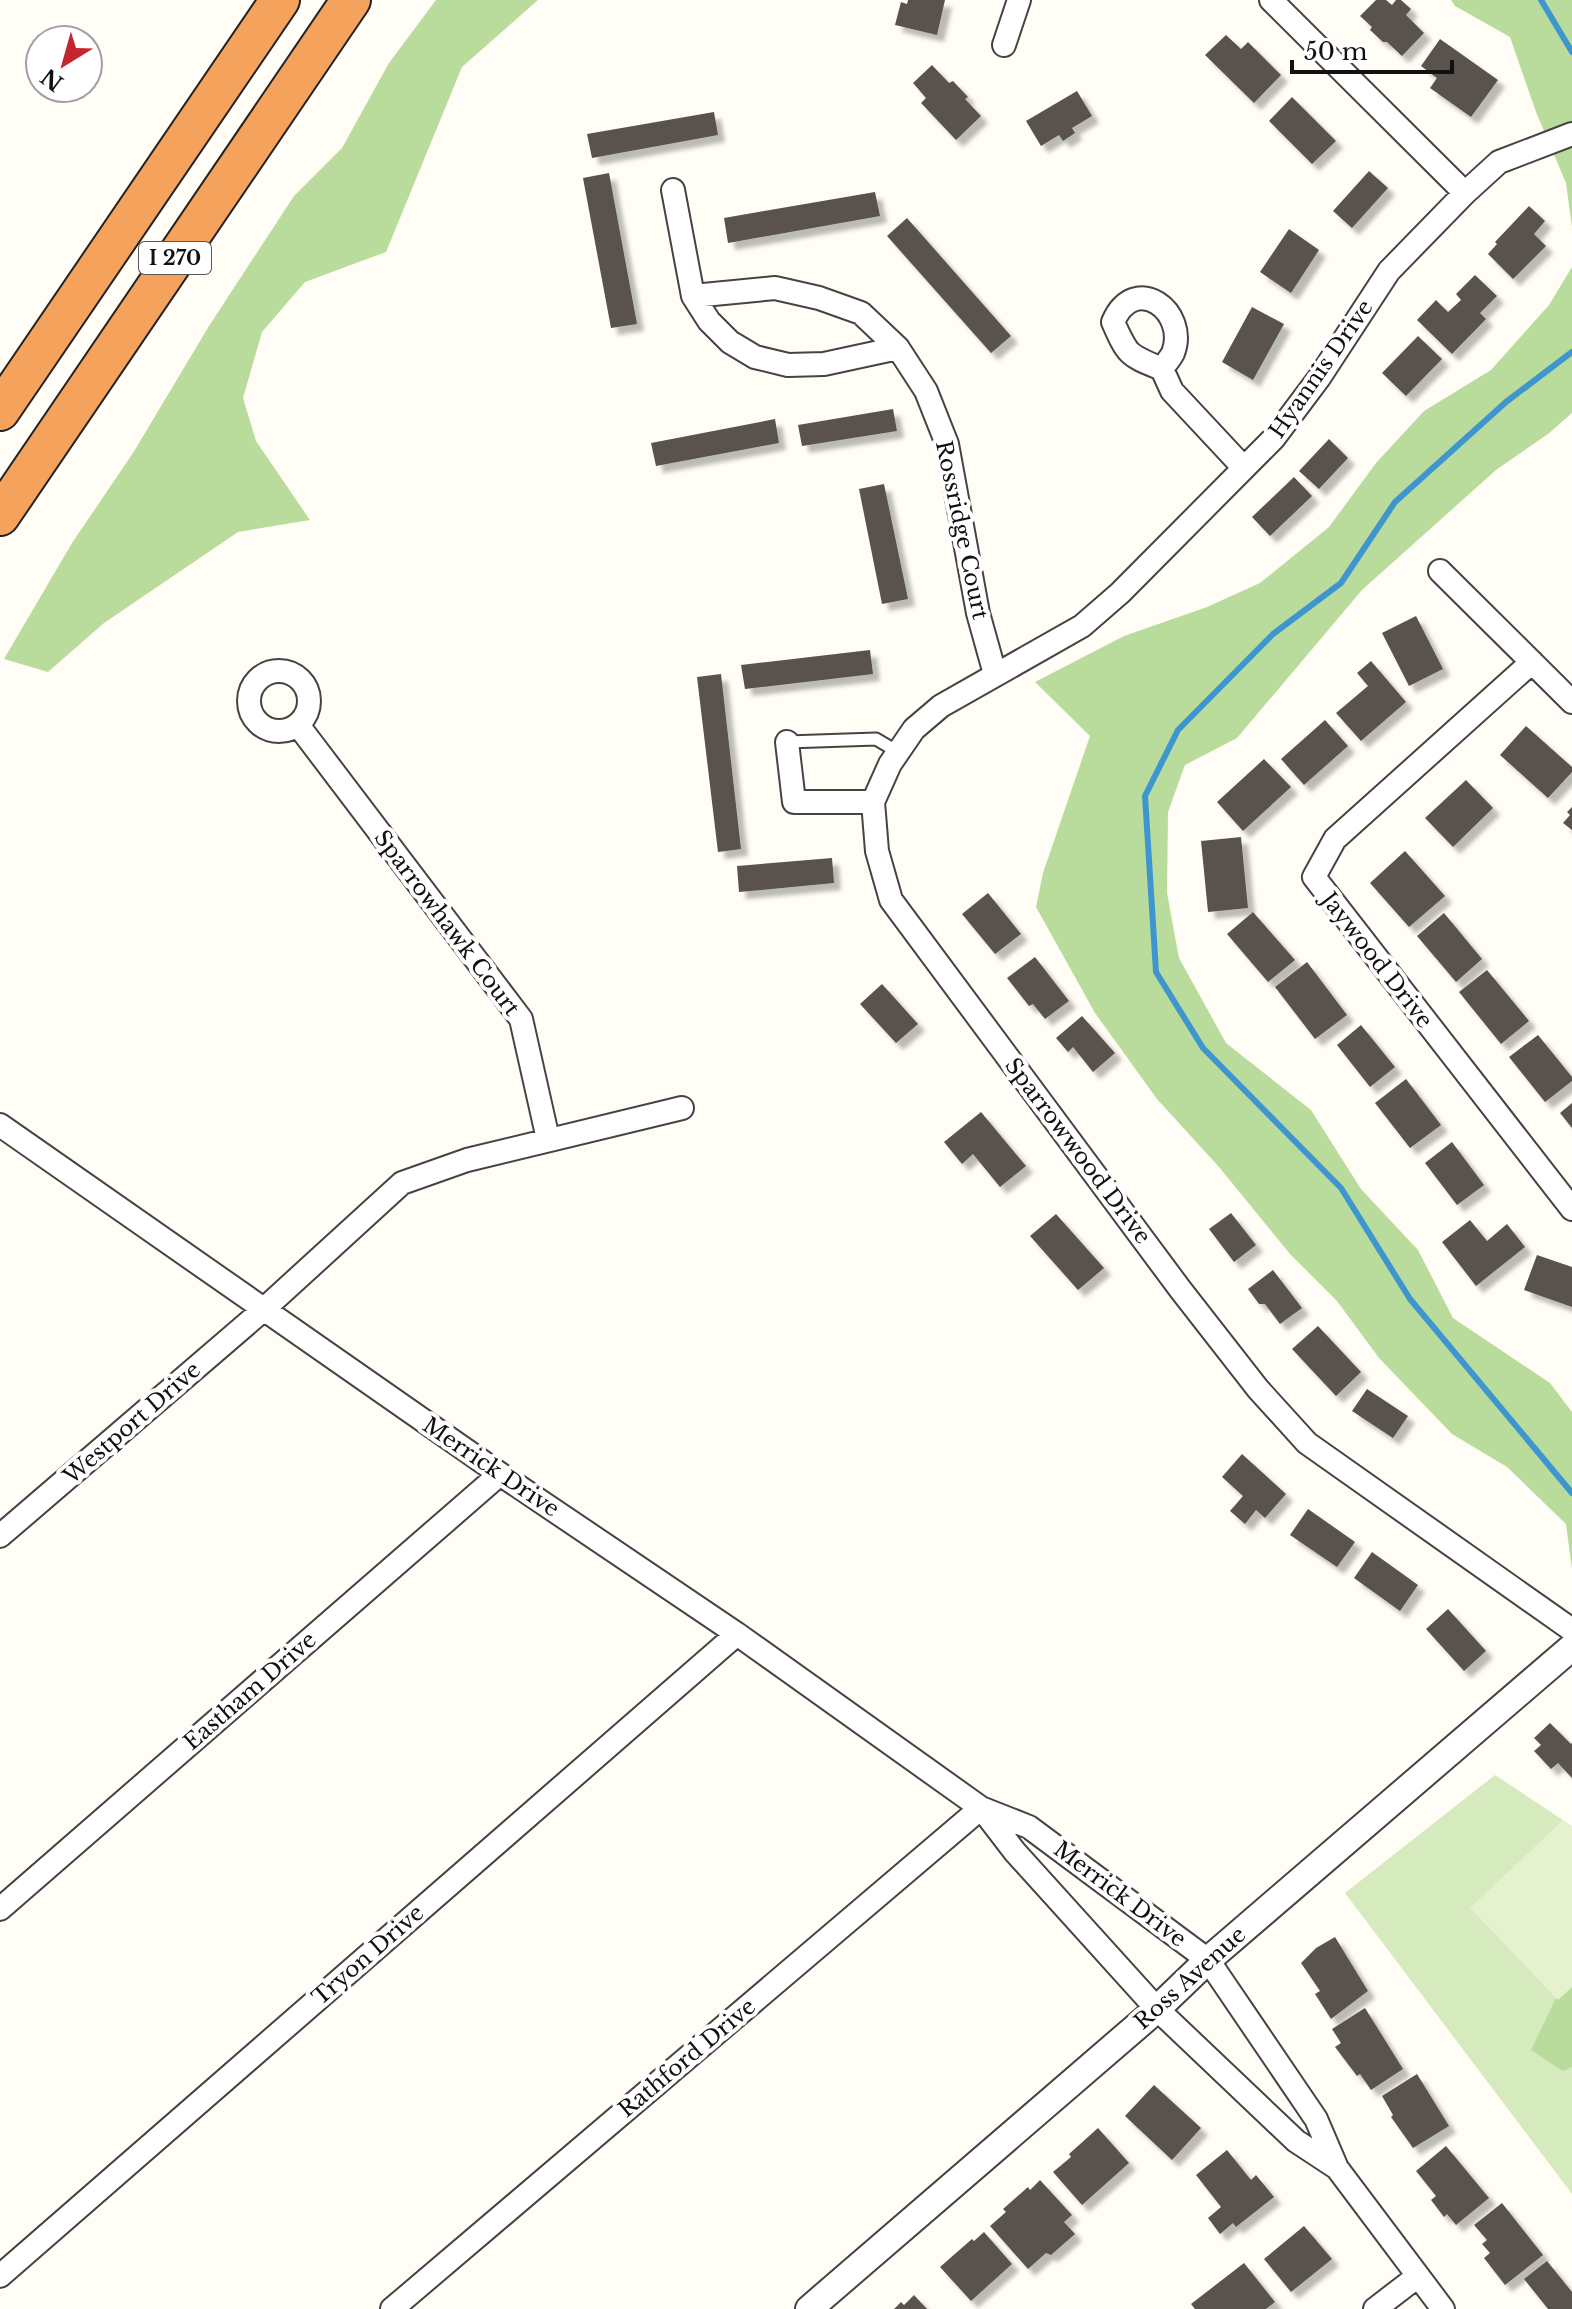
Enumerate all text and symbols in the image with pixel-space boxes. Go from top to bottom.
north arrow [24,24,104,104]
scale bar [1292,24,1452,74]
text: 50 m [1304,37,1368,66]
text: N [36,62,69,97]
road number: I 270 [139,242,211,274]
street label: Hyannis Drive [1263,295,1379,443]
street label: Rossridge Court [930,438,994,622]
street label: Sparrowhawk Court [368,825,526,1022]
street label: Jaywood Drive [1314,884,1438,1033]
street label: Sparrowwood Drive [999,1053,1157,1249]
street label: Westport Drive [57,1356,206,1490]
street label: Merrick Drive [418,1411,564,1523]
street label: Eastham Drive [178,1626,322,1756]
street label: Merrick Drive [1048,1835,1192,1953]
street label: Tryon Drive [307,1899,429,2011]
street label: Ross Avenue [1129,1921,1251,2035]
street label: Rathford Drive [613,1993,761,2123]

